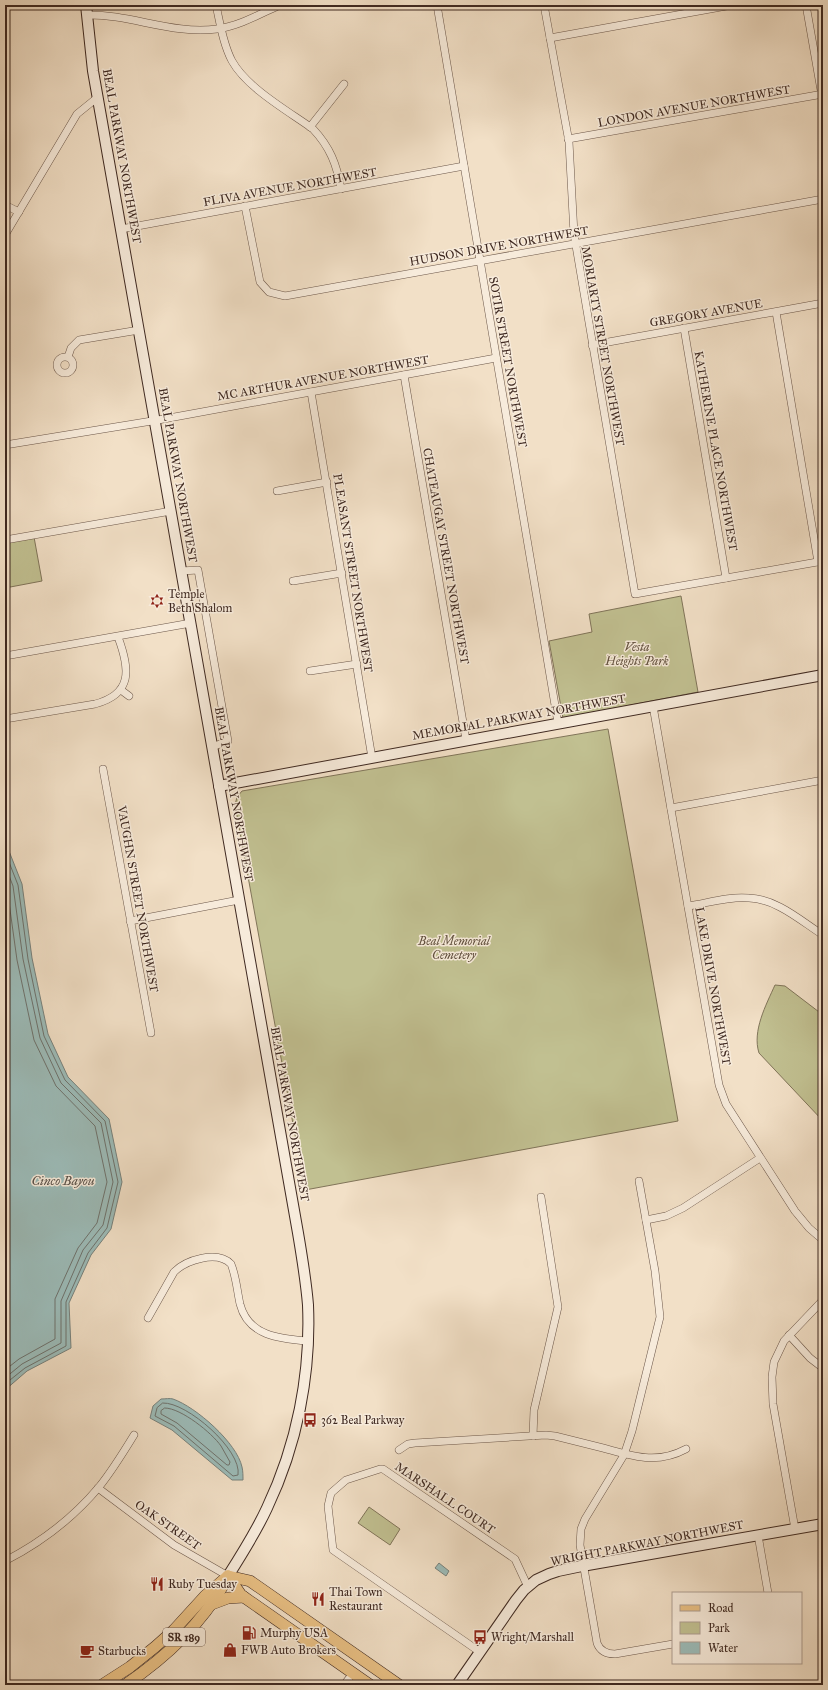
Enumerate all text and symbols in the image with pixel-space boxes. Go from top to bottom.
street label: BEAL PARKWAY NORTHWEST [100,67,144,245]
street label: LONDON AVENUE NORTHWEST [597,82,791,130]
street label: FLIVA AVENUE NORTHWEST [202,165,378,209]
street label: HUDSON DRIVE NORTHWEST [408,223,590,269]
street label: MORIARTY STREET NORTHWEST [579,245,627,447]
street label: SOTIR STREET NORTHWEST [486,276,530,448]
street label: GREGORY AVENUE [648,296,764,330]
street label: KATHERINE PLACE NORTHWEST [692,350,740,552]
street label: MC ARTHUR AVENUE NORTHWEST [216,352,430,404]
street label: BEAL PARKWAY NORTHWEST [156,386,200,564]
street label: CHATEAUGAY STREET NORTHWEST [420,447,472,665]
street label: PLEASANT STREET NORTHWEST [330,473,376,673]
place label: Temple Beth Shalom [168,587,232,615]
synagogue icon: Temple Beth Shalom [149,593,165,609]
park label: Vesta Heights Park [604,640,669,668]
street label: MEMORIAL PARKWAY NORTHWEST [411,691,627,743]
street label: BEAL PARKWAY NORTHWEST [212,705,256,883]
street label: VAUGHN STREET NORTHWEST [115,804,161,993]
street label: LAKE DRIVE NORTHWEST [692,906,734,1066]
park label: Beal Memorial Cemetery [417,934,492,962]
street label: BEAL PARKWAY NORTHWEST [268,1025,312,1203]
water label: Cinco Bayou [31,1173,95,1189]
bus stop icon: 362 Beal Parkway [302,1412,318,1428]
place label: 362 Beal Parkway [321,1413,405,1427]
street label: MARSHALL COURT [392,1459,498,1537]
street label: OAK STREET [132,1497,204,1553]
street label: WRIGHT PARKWAY NORTHWEST [549,1517,745,1569]
restaurant icon: Ruby Tuesday [149,1576,165,1592]
place label: Ruby Tuesday [168,1577,237,1591]
place label: Thai Town Restaurant [329,1585,383,1613]
restaurant icon: Thai Town Restaurant [310,1591,326,1607]
legend [672,1592,802,1664]
text: Road [708,1601,734,1615]
text: Park [708,1621,730,1635]
fuel station icon: Murphy USA [241,1625,257,1641]
place label: Murphy USA [260,1626,328,1640]
road number: SR 189 [163,1628,205,1646]
bus stop icon: Wright/Marshall [472,1629,488,1645]
place label: Wright/Marshall [491,1630,575,1645]
text: Water [708,1641,738,1655]
shop icon: FWB Auto Brokers [222,1642,238,1658]
cafe icon: Starbucks [79,1643,95,1659]
place label: FWB Auto Brokers [241,1643,336,1657]
place label: Starbucks [98,1644,146,1658]

